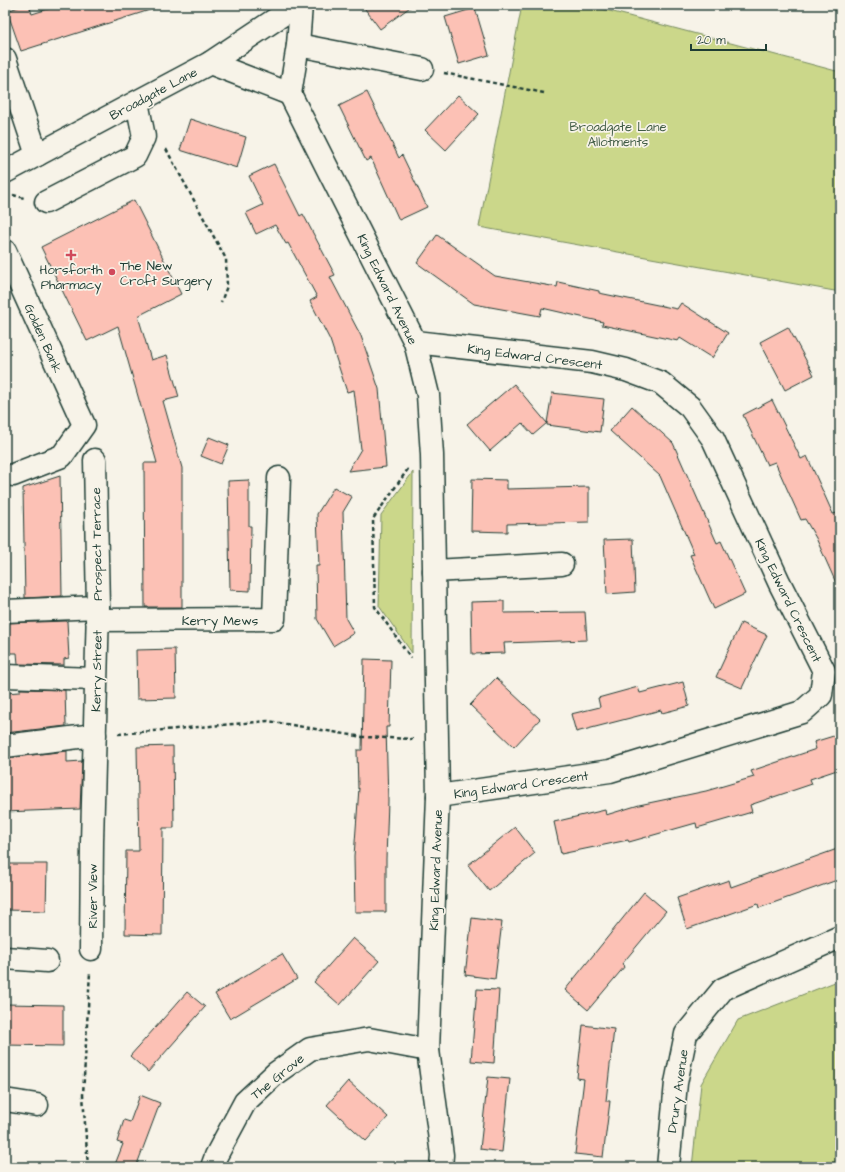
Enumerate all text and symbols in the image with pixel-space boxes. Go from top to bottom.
scale bar [691,26,766,52]
text: 20 m [697,32,726,49]
street label: Broadgate Lane [106,63,201,125]
park label: Broadgate Lane Allotments [570,118,666,151]
street label: King Edward Avenue [352,231,422,348]
marker: Horsforth Pharmacy [66,250,76,260]
place label: The New Croft Surgery [120,257,212,291]
place label: Horsforth Pharmacy [40,261,103,295]
marker: The New Croft Surgery [107,267,117,277]
street label: Golden Bank [20,301,66,376]
street label: King Edward Crescent [466,340,604,375]
street label: Prospect Terrace [87,487,107,601]
street label: King Edward Crescent [749,535,826,666]
street label: Kerry Mews [182,612,259,631]
street label: Kerry Street [87,629,108,712]
street label: King Edward Crescent [453,767,590,804]
street label: King Edward Avenue [425,809,448,931]
street label: River View [84,863,102,929]
street label: Drury Avenue [663,1048,694,1134]
street label: The Grove [247,1050,308,1104]

